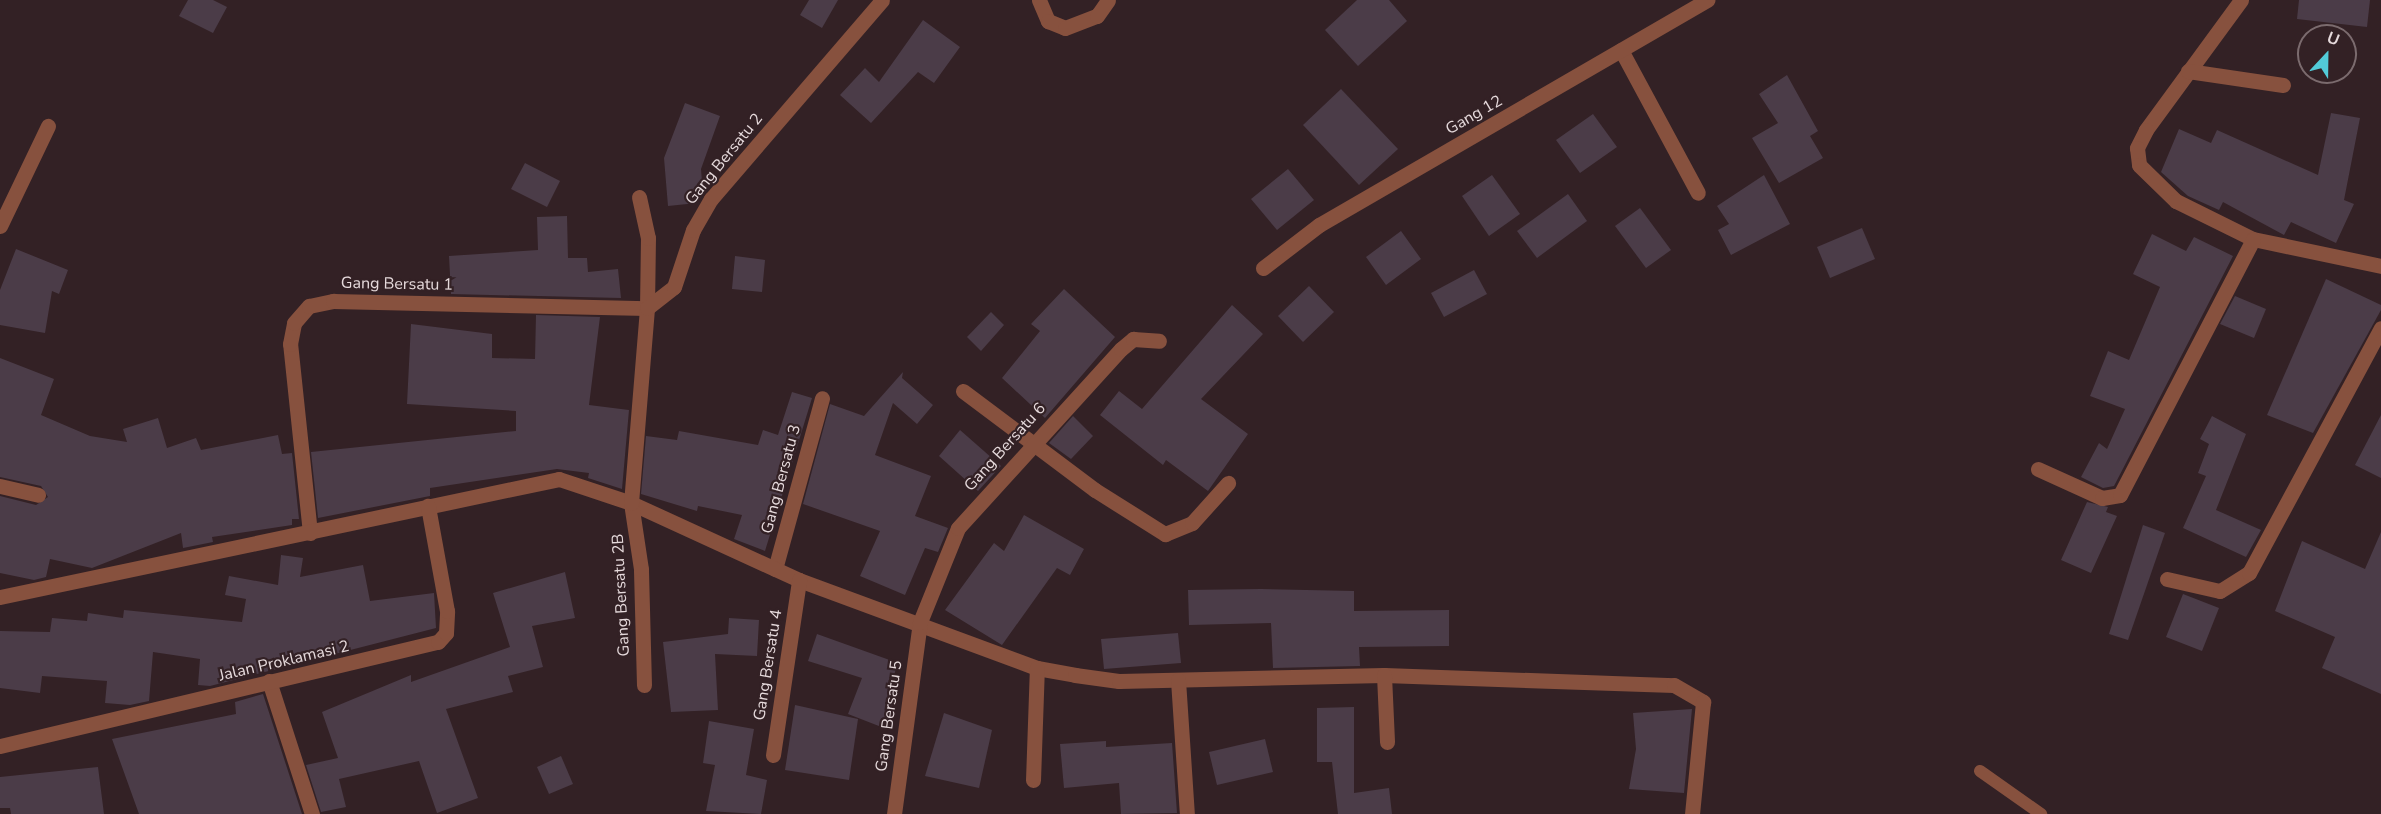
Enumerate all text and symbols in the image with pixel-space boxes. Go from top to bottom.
north arrow [2297,24,2357,84]
text: U [2323,27,2343,52]
street label: Gang 12 [1442,91,1506,139]
street label: Gang Bersatu 2 [681,109,767,209]
street label: Gang Bersatu 1 [341,273,453,295]
street label: Gang Bersatu 6 [960,399,1050,495]
street label: Gang Bersatu 3 [757,422,805,536]
street label: Gang Bersatu 2B [608,533,634,657]
street label: Gang Bersatu 4 [750,608,786,722]
street label: Jalan Proklamasi 2 [217,637,351,685]
street label: Gang Bersatu 5 [872,659,906,773]

